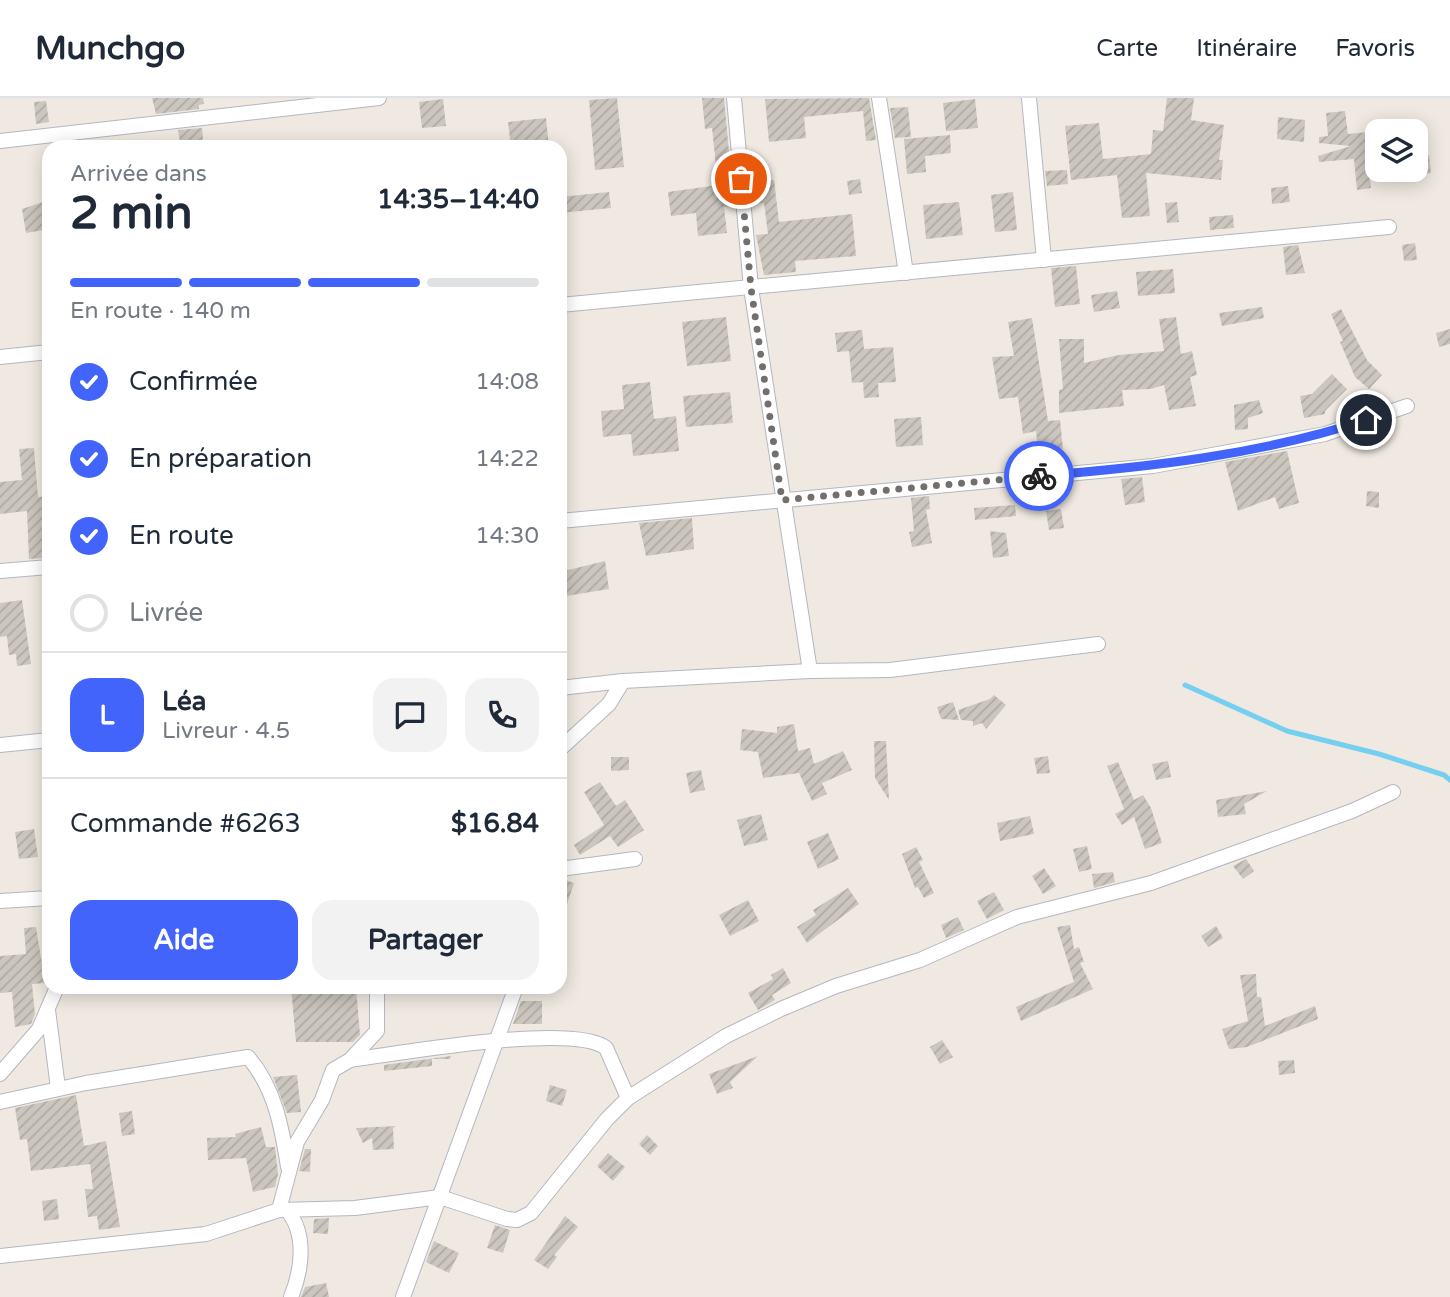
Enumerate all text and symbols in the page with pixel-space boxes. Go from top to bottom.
text: Munchgo [35,29,185,68]
text: Carte [1096,34,1158,63]
text: Itinéraire [1196,34,1297,63]
text: Favoris [1335,34,1415,63]
map controls [1365,119,1428,182]
button: layers [1365,119,1428,182]
pin [711,149,771,209]
text: Arrivée dans [70,160,207,188]
icon: bag [722,160,760,198]
text: 14:35–14:40 [377,184,539,215]
text: 2 min [70,186,193,241]
text: En route · 140 m [70,297,251,325]
icon: check [70,363,108,401]
text: Confirmée [129,366,258,397]
text: 14:08 [475,368,539,396]
pin [1336,390,1396,450]
icon: home [1347,401,1385,439]
icon: check [70,440,108,478]
courier [1004,441,1074,511]
text: En préparation [129,443,312,474]
text: 14:22 [475,445,539,473]
icon: bike [1020,457,1058,495]
icon: check [70,517,108,555]
text: En route [129,520,234,551]
text: 14:30 [475,522,539,550]
text: Livrée [129,597,203,628]
button: chat [373,678,447,752]
button: phone [465,678,539,752]
text: Léa [162,686,206,717]
text: L [100,700,114,731]
text: Livreur · 4.5 [162,717,290,745]
text: Commande #6263 [70,808,301,839]
text: $16.84 [451,808,539,839]
button: Aide [70,900,298,980]
button: Partager [312,900,539,980]

